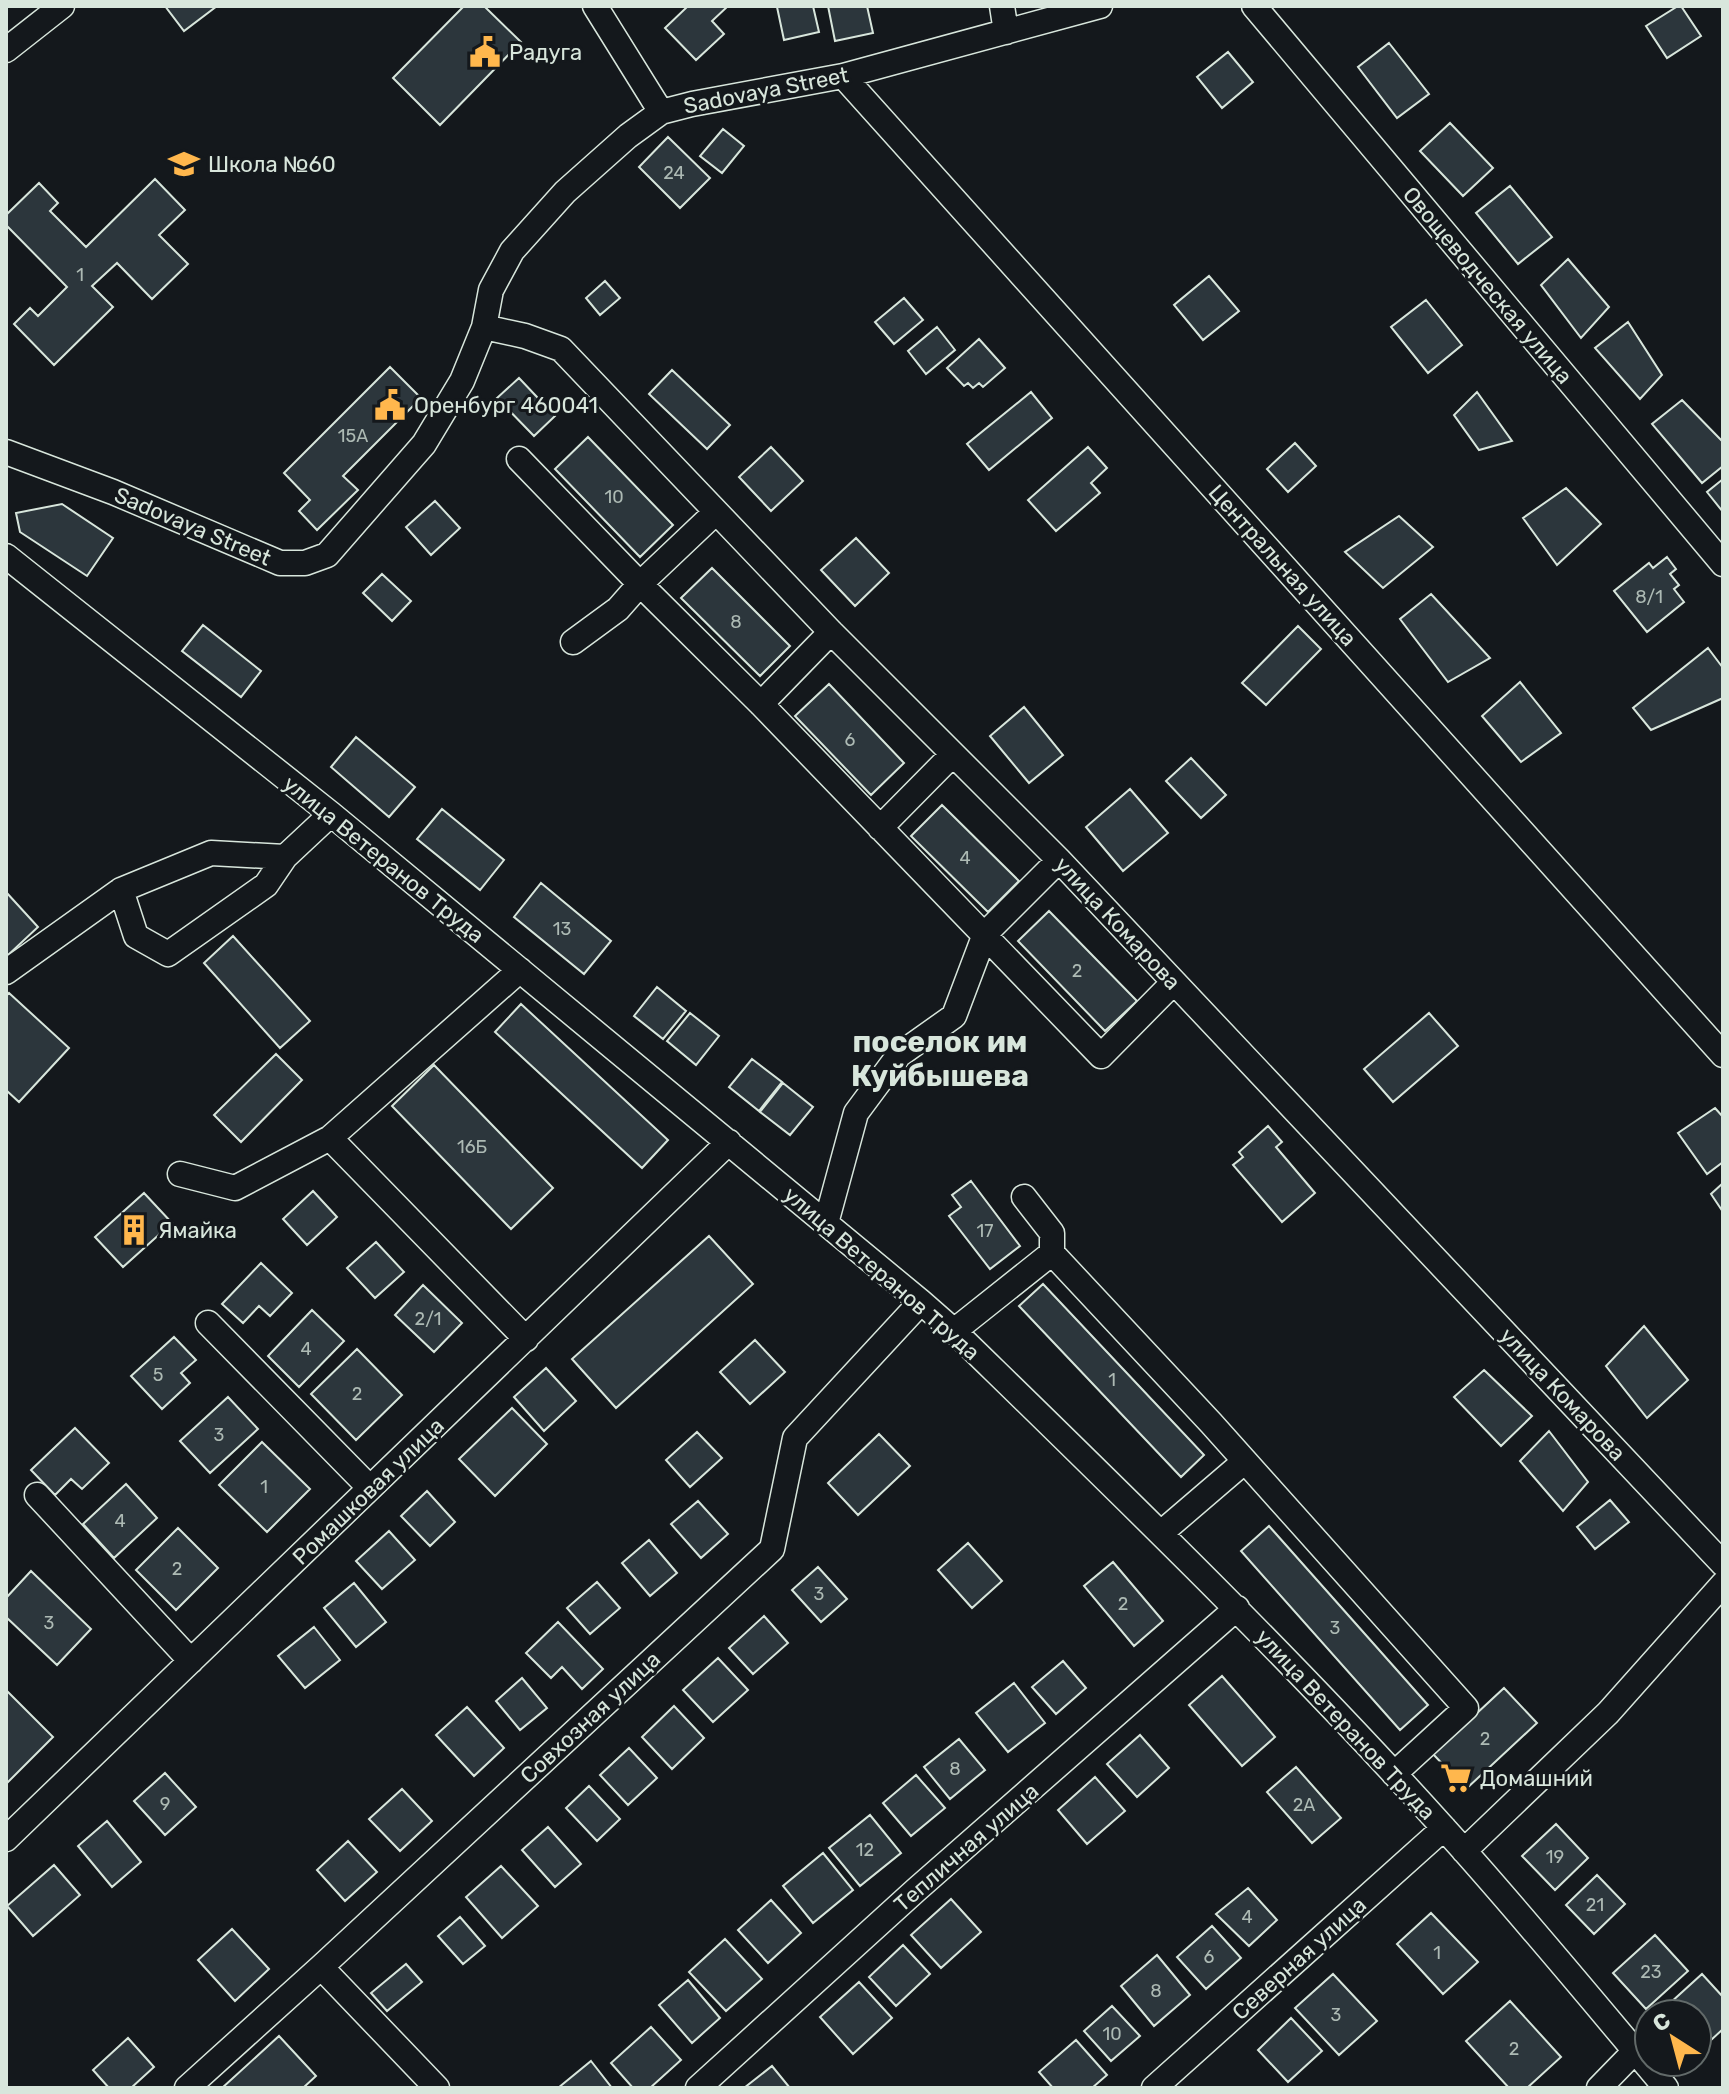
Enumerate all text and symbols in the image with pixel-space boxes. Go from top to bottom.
public building icon: Радуга [468,35,502,69]
place label: Радуга [509,39,582,66]
street label: Sadovaya Street [681,61,851,120]
school or university icon: Школа №60 [167,147,201,181]
place label: Школа №60 [208,151,336,178]
house number: 24 [663,162,685,184]
street label: Овощеводческая улица [1397,181,1578,390]
house number: 1 [76,264,84,286]
public building icon: Оренбург 460041 [373,388,407,422]
place label: Оренбург 460041 [414,392,598,419]
house number: 15А [338,425,368,447]
street label: Центральная улица [1203,479,1362,652]
street label: Sadovaya Street [110,481,276,572]
house number: 10 [604,486,624,508]
house number: 8/1 [1635,586,1663,608]
house number: 8 [730,611,742,633]
house number: 6 [845,729,856,751]
street label: улица Ветеранов Труда [278,770,490,949]
house number: 4 [959,847,971,869]
street label: улица Комарова [1049,851,1186,995]
house number: 13 [553,918,571,940]
house number: 2 [1072,960,1082,982]
district label: поселок им Куйбышева [851,1024,1029,1094]
house number: 16Б [457,1136,487,1158]
street label: улица Ветеранов Труда [778,1181,985,1366]
building icon: Ямайка [117,1213,151,1247]
place label: Ямайка [158,1217,237,1244]
house number: 17 [977,1220,993,1242]
house number: 2/1 [415,1308,441,1330]
street label: улица Комарова [1494,1322,1631,1466]
house number: 4 [300,1338,312,1360]
house number: 5 [153,1364,163,1386]
house number: 1 [1108,1369,1116,1391]
house number: 2 [352,1383,362,1405]
street label: Ромашковая улица [287,1412,450,1571]
house number: 3 [214,1424,224,1446]
house number: 1 [260,1476,268,1498]
house number: 4 [114,1510,126,1532]
house number: 2 [172,1558,182,1580]
house number: 3 [814,1583,824,1605]
house number: 2 [1118,1593,1128,1615]
house number: 3 [44,1612,54,1634]
house number: 3 [1330,1617,1340,1639]
street label: улица Ветеранов Труда [1250,1623,1441,1825]
street label: Совхозная улица [515,1646,666,1789]
house number: 2 [1480,1728,1490,1750]
house number: 8 [949,1758,961,1780]
supermarket icon: Домашний [1439,1761,1473,1795]
place label: Домашний [1480,1765,1593,1792]
street label: Тепличная улица [889,1777,1044,1917]
house number: 9 [160,1793,170,1815]
house number: 2А [1293,1794,1315,1816]
house number: 12 [856,1839,874,1861]
house number: 19 [1546,1846,1564,1868]
street label: Северная улица [1227,1891,1372,2026]
house number: 21 [1586,1894,1604,1916]
house number: 4 [1241,1906,1253,1928]
house number: 1 [1433,1942,1441,1964]
house number: 6 [1204,1946,1215,1968]
house number: 23 [1640,1961,1662,1983]
house number: 8 [1150,1980,1162,2002]
north arrow [1633,1998,1713,2078]
house number: 3 [1331,2004,1341,2026]
text: С [1647,2007,1676,2038]
house number: 10 [1102,2023,1122,2045]
house number: 2 [1509,2038,1519,2060]

